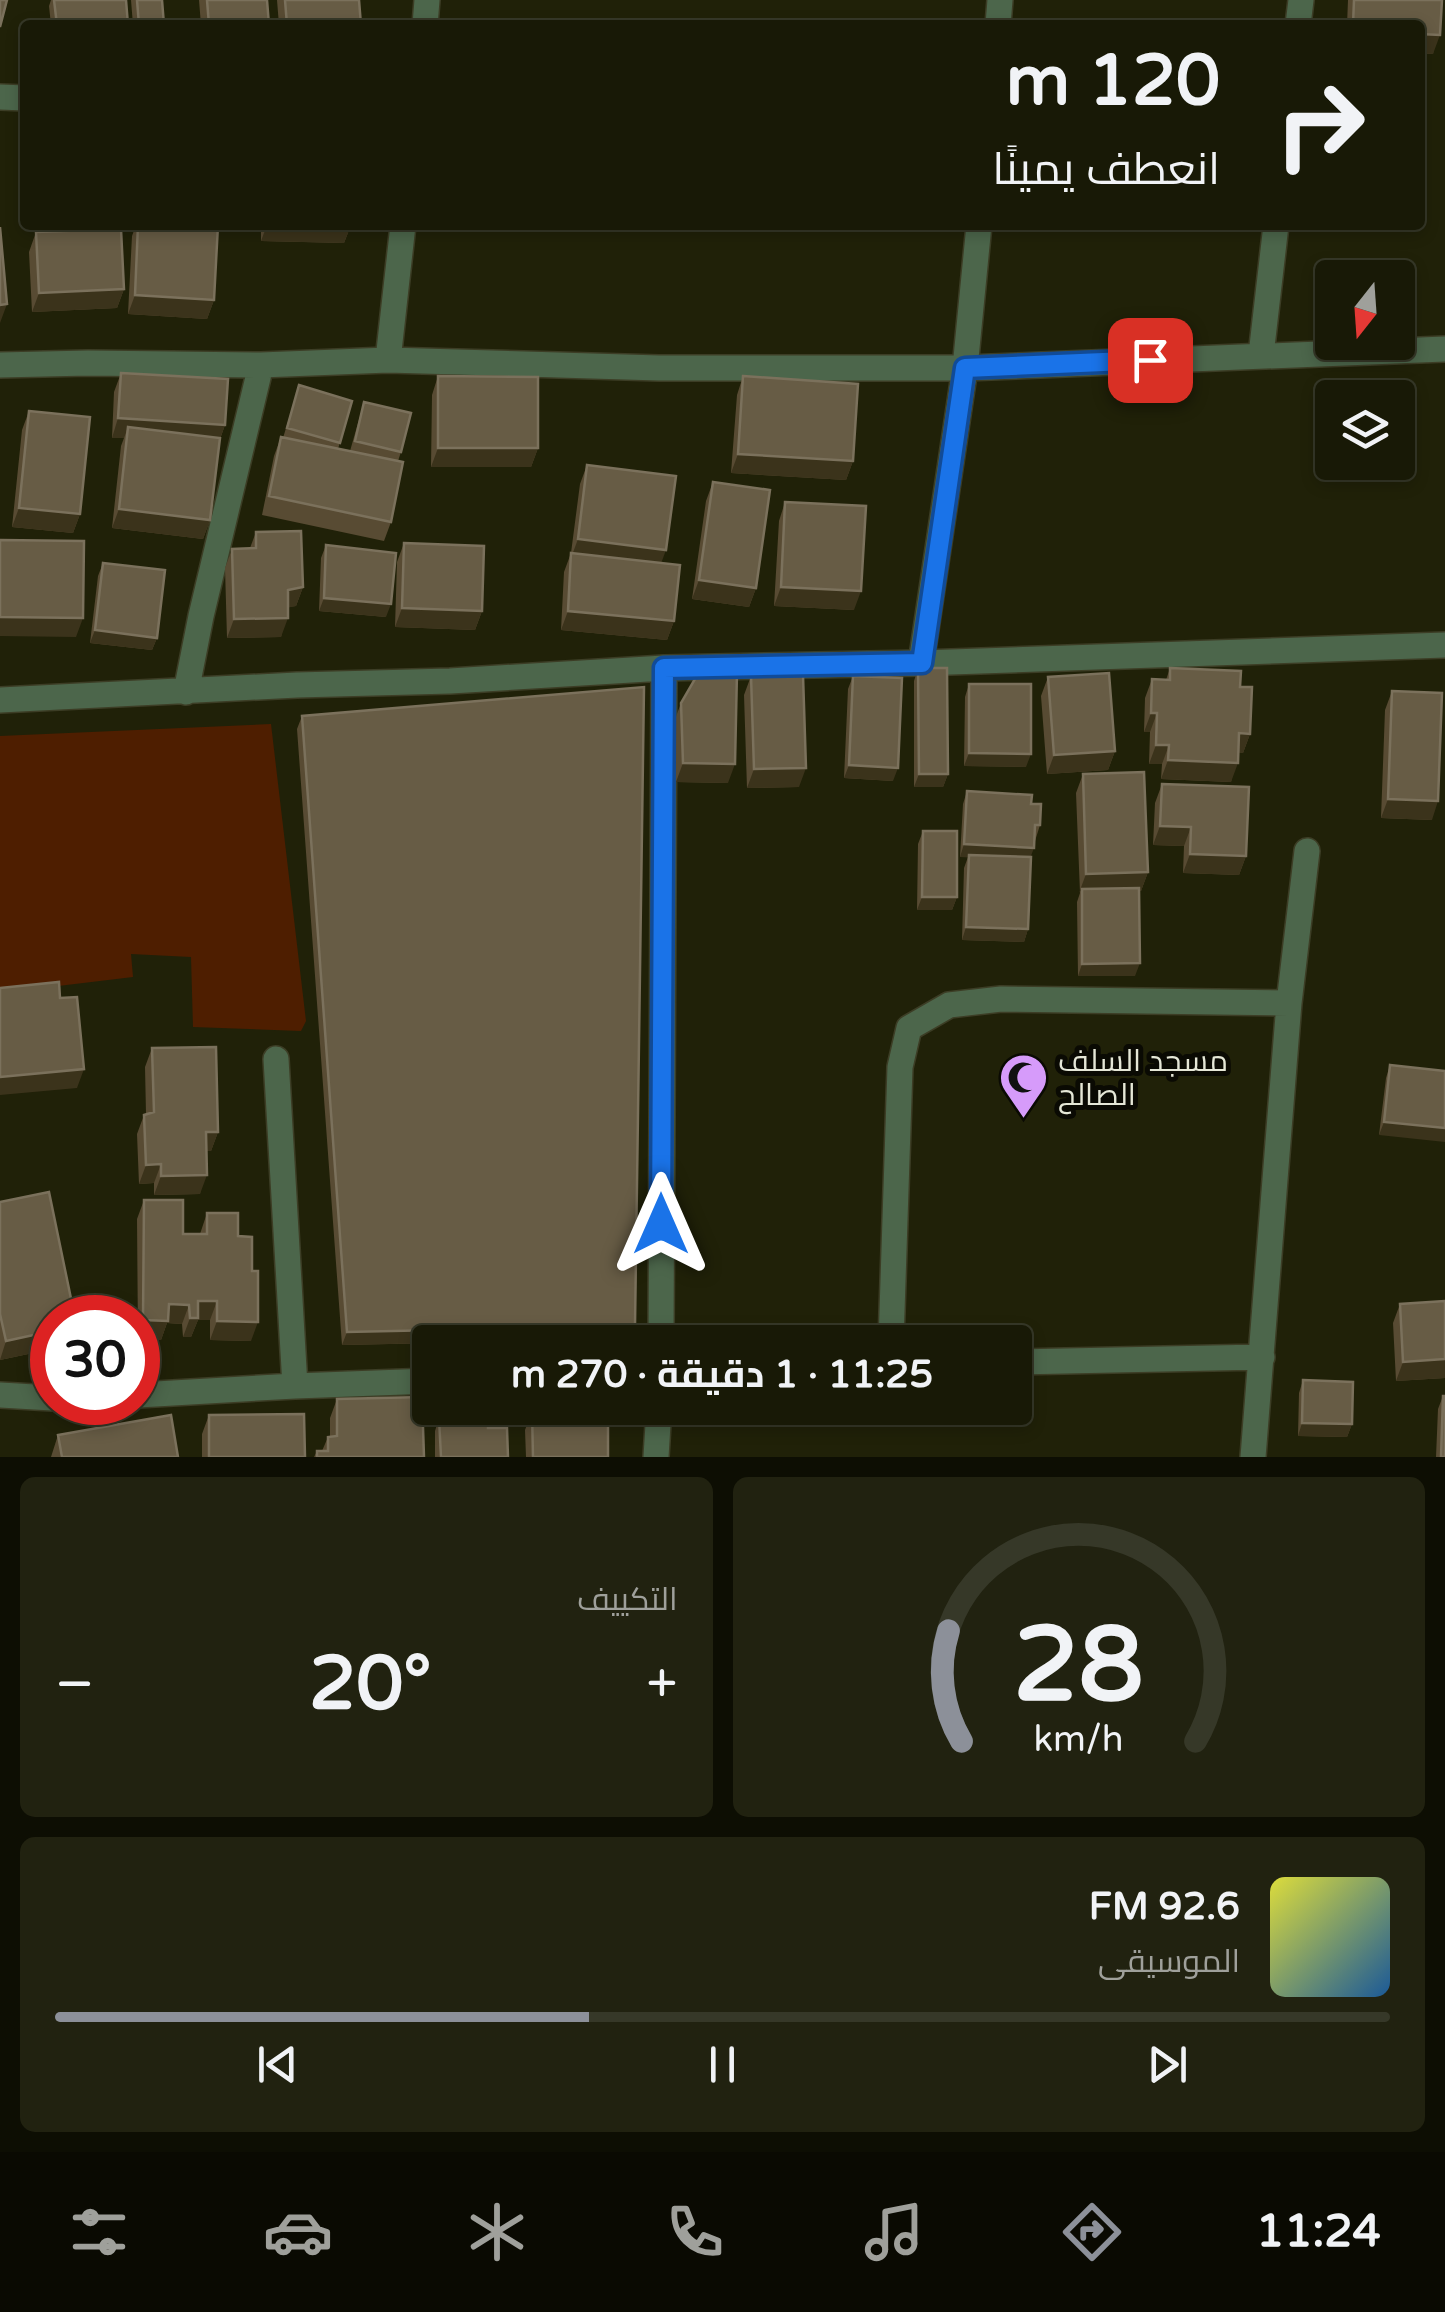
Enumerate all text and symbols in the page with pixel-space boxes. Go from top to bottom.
text: 120 m [1006,40,1220,124]
icon: right [1255,60,1385,190]
text: انعطف يمينًا [992,143,1220,197]
north arrow [1315,260,1415,360]
map controls [1315,260,1415,480]
pin [1108,318,1193,403]
icon: arrive [1123,333,1178,388]
button: layers [1315,380,1415,480]
place label: مسجد السلف الصالح [1058,1043,1228,1115]
mosque icon: مسجد السلف الصالح [997,1052,1049,1120]
position arrow [609,1172,713,1276]
speed limit sign: 30 [30,1295,160,1425]
text: 11:25 · 1 دقيقة · 270 m [511,1352,933,1398]
text: التكييف [577,1581,678,1619]
text: 28 [1013,1604,1144,1729]
text: 20° [309,1639,432,1729]
text: − [55,1652,94,1718]
text: + [647,1652,678,1718]
text: km/h [1034,1718,1124,1761]
text: 92.6 FM [1089,1884,1240,1930]
text: الموسيقى [1098,1943,1240,1981]
icon: previous [250,2037,305,2092]
icon: pause [695,2037,750,2092]
icon: next [1140,2037,1195,2092]
icon: filters [64,2197,134,2267]
icon: car [263,2197,333,2267]
icon: climate [462,2197,532,2267]
icon: phone [660,2197,730,2267]
icon: music [859,2197,929,2267]
icon: directions [1057,2197,1127,2267]
text: 11:24 [1256,2205,1381,2259]

